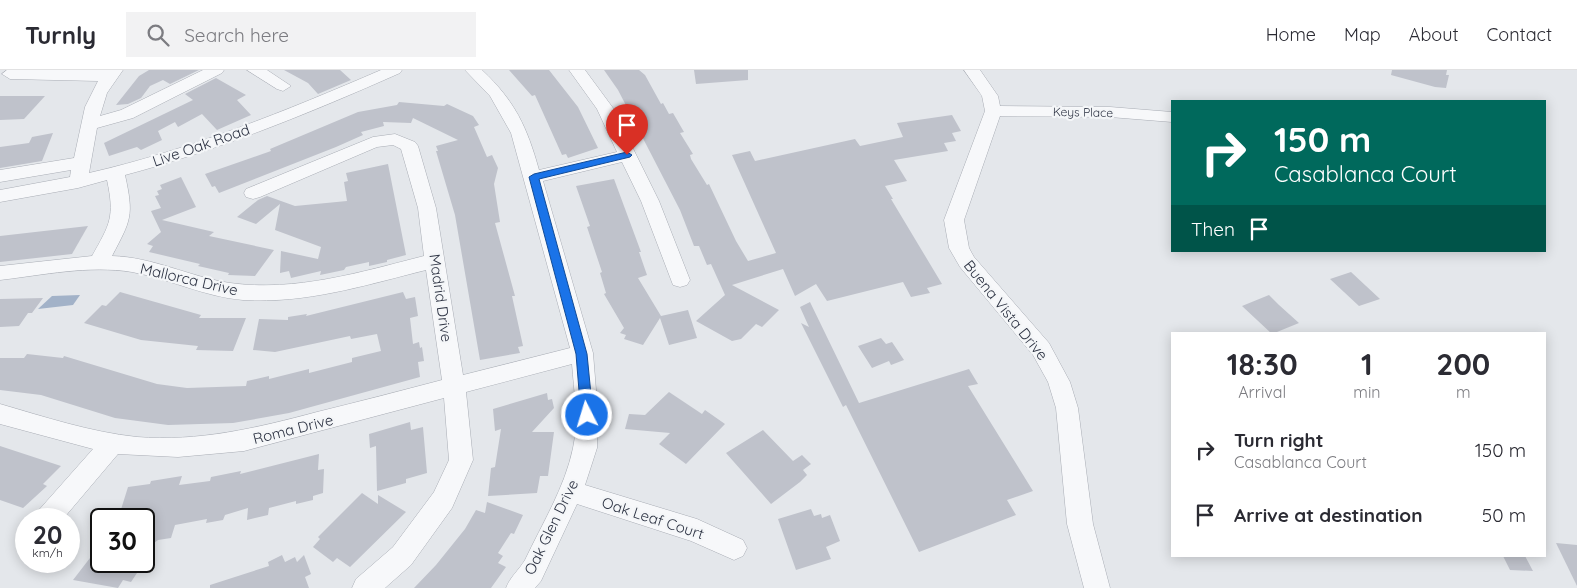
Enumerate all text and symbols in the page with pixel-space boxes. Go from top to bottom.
search box [126,12,476,57]
text: Turnly [25,20,96,50]
icon: search [144,21,172,49]
text: Search here [184,23,289,47]
text: Home [1266,23,1316,46]
text: Map [1344,23,1381,46]
text: About [1409,23,1459,46]
text: Contact [1487,23,1552,46]
pin [606,104,648,155]
street label: Keys Place [1053,104,1114,120]
icon: arrive [613,111,641,139]
text: 150 m [1274,117,1371,161]
street label: Live Oak Road [150,119,252,171]
icon: right [1191,120,1256,185]
text: Casablanca Court [1274,160,1457,188]
icon: arrive [1245,215,1273,243]
text: Then [1191,217,1235,241]
street label: Madrid Drive [425,253,457,343]
street label: Buena Vista Drive [960,256,1052,364]
street label: Mallorca Drive [138,259,240,299]
text: 18:30 [1227,345,1298,383]
text: 1 [1361,345,1373,383]
text: 200 [1436,345,1490,383]
text: Arrival [1238,382,1286,402]
text: min [1353,382,1381,402]
text: m [1456,382,1471,402]
position arrow [560,388,612,440]
street label: Roma Drive [251,410,335,448]
text: Turn right [1234,428,1323,452]
icon: right [1191,436,1219,464]
text: 150 m [1475,438,1526,462]
text: Casablanca Court [1234,452,1367,472]
street label: Oak Glen Drive [520,476,582,578]
street label: Oak Leaf Court [600,493,706,543]
icon: arrive [1191,501,1219,529]
text: Arrive at destination [1234,503,1423,527]
text: 50 m [1482,503,1526,527]
speed limit sign: 30 [90,508,155,573]
text: 20 [33,519,62,550]
text: km/h [32,545,63,560]

